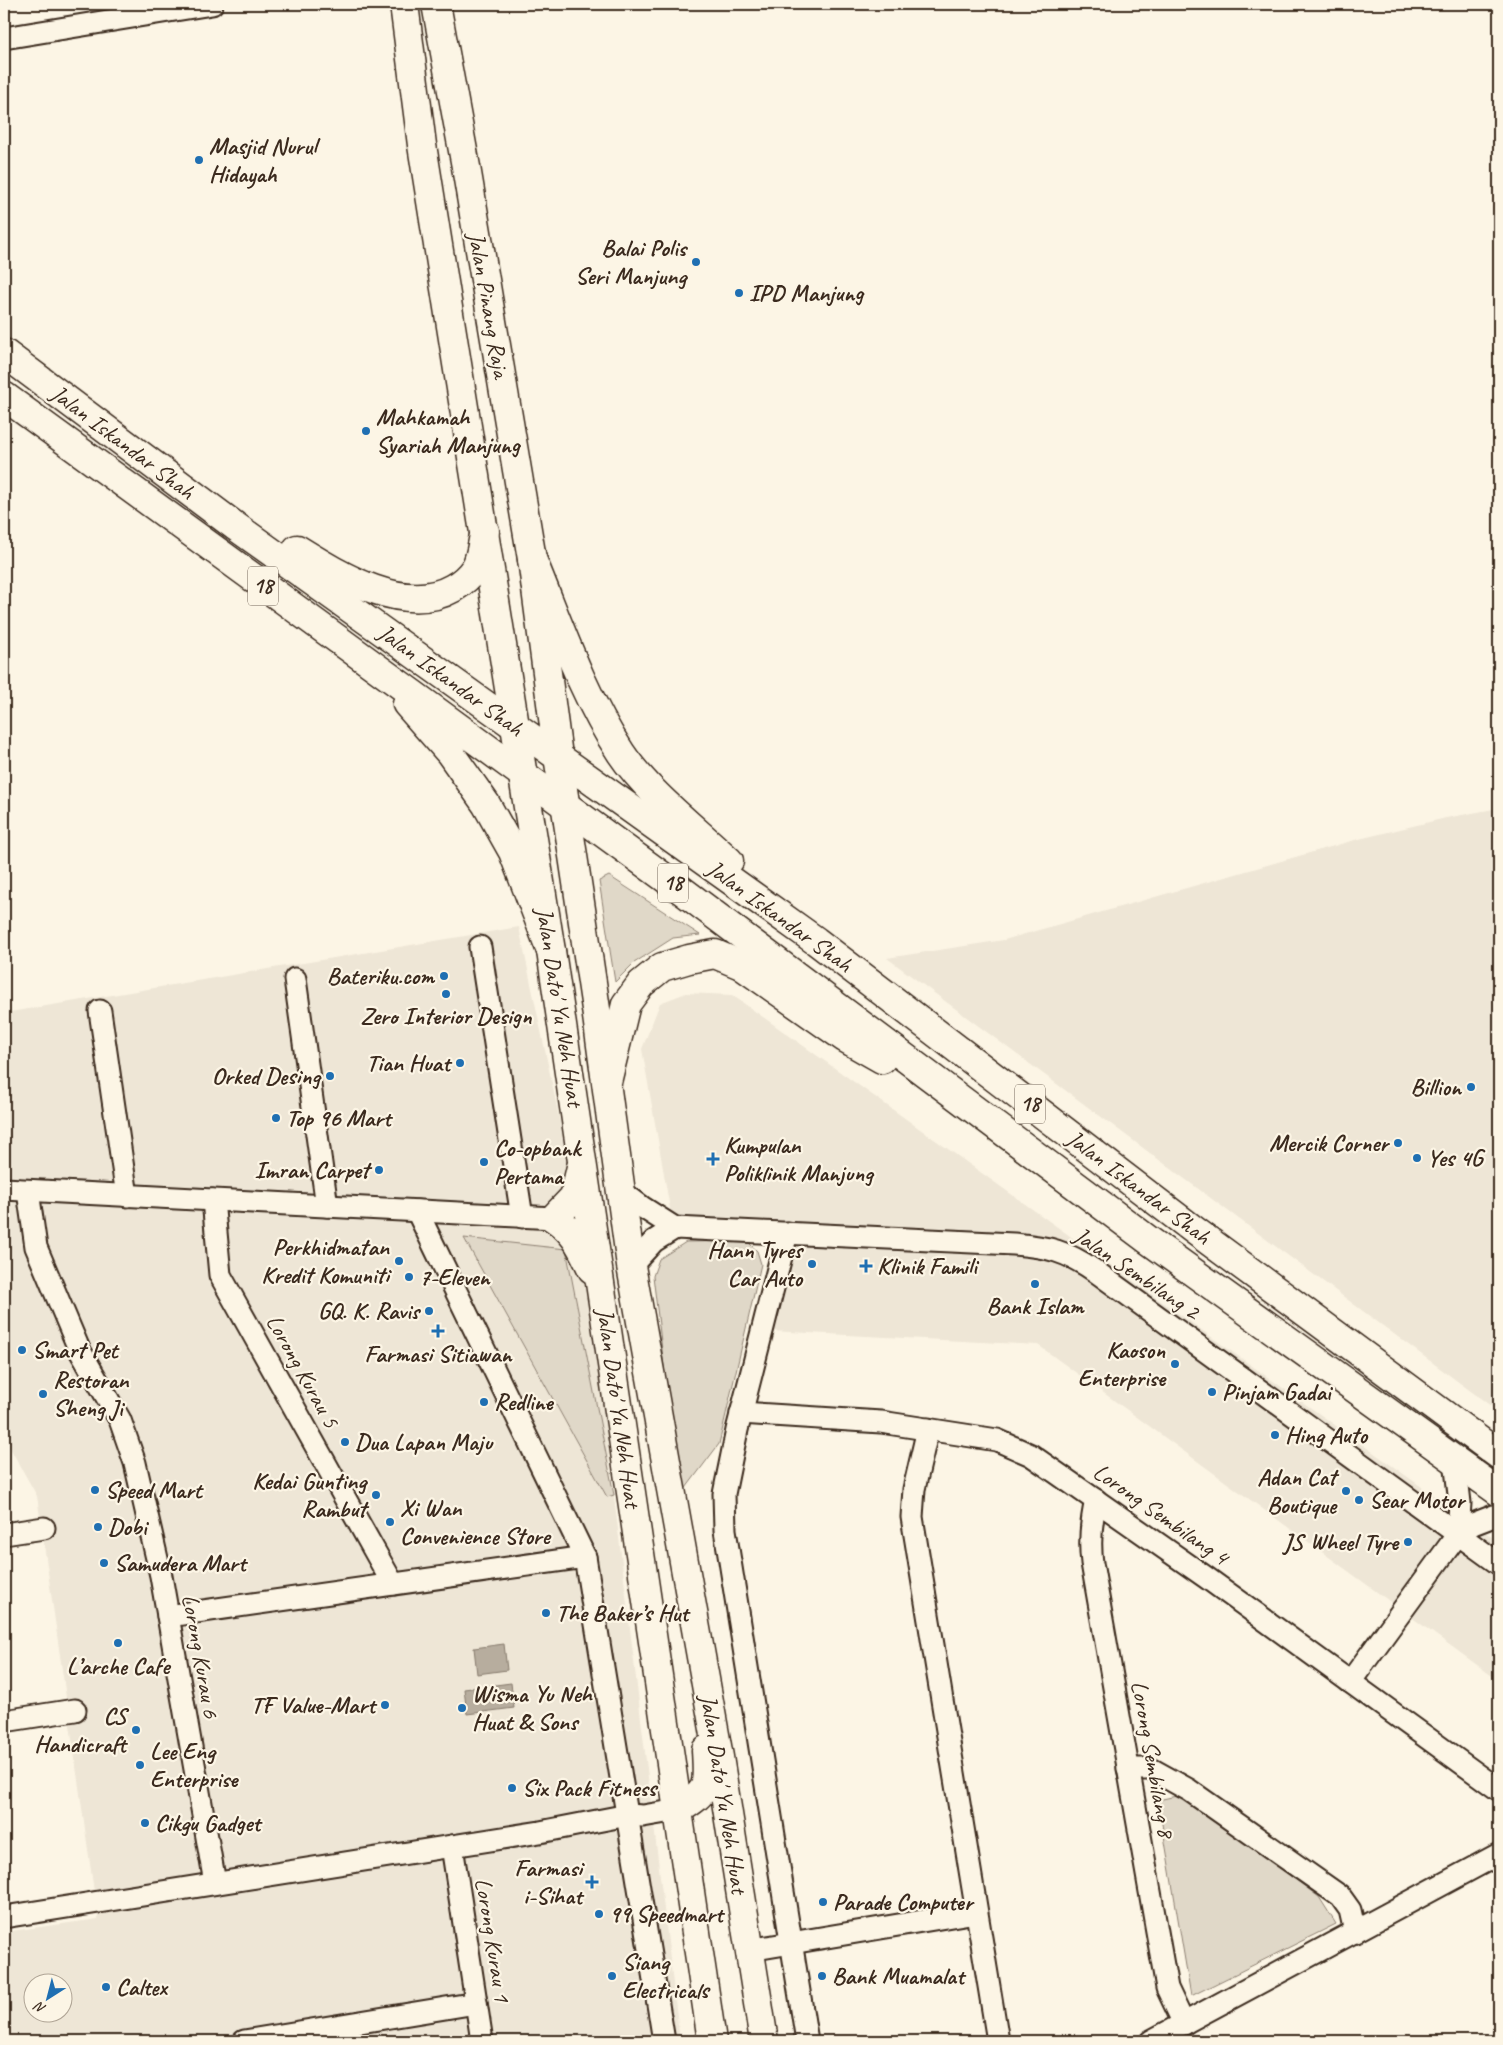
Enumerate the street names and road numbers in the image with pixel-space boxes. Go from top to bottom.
street label: Jalan Pinang Raja [461,229,517,382]
street label: Jalan Iskandar Shah [44,378,202,507]
road number: 18 [248,566,278,606]
street label: Jalan Iskandar Shah [372,617,530,743]
street label: Jalan Iskandar Shah [701,853,859,979]
road number: 18 [658,864,688,902]
street label: Jalan Dato' Yu Neh Huat [529,904,591,1111]
road number: 18 [1015,1084,1045,1124]
street label: Jalan Iskandar Shah [1060,1123,1218,1252]
street label: Jalan Sembilang 2 [1068,1219,1207,1327]
street label: Jalan Dato' Yu Neh Huat [590,1305,648,1512]
street label: Lorong Kurau 5 [260,1309,347,1434]
street label: Lorong Sembilang 4 [1088,1456,1236,1573]
street label: Lorong Kurau 6 [175,1592,227,1721]
street label: Lorong Sembilang 8 [1124,1678,1182,1842]
street label: Jalan Dato' Yu Neh Huat [693,1691,755,1898]
street label: Lorong Kurau 1 [468,1876,518,2005]

